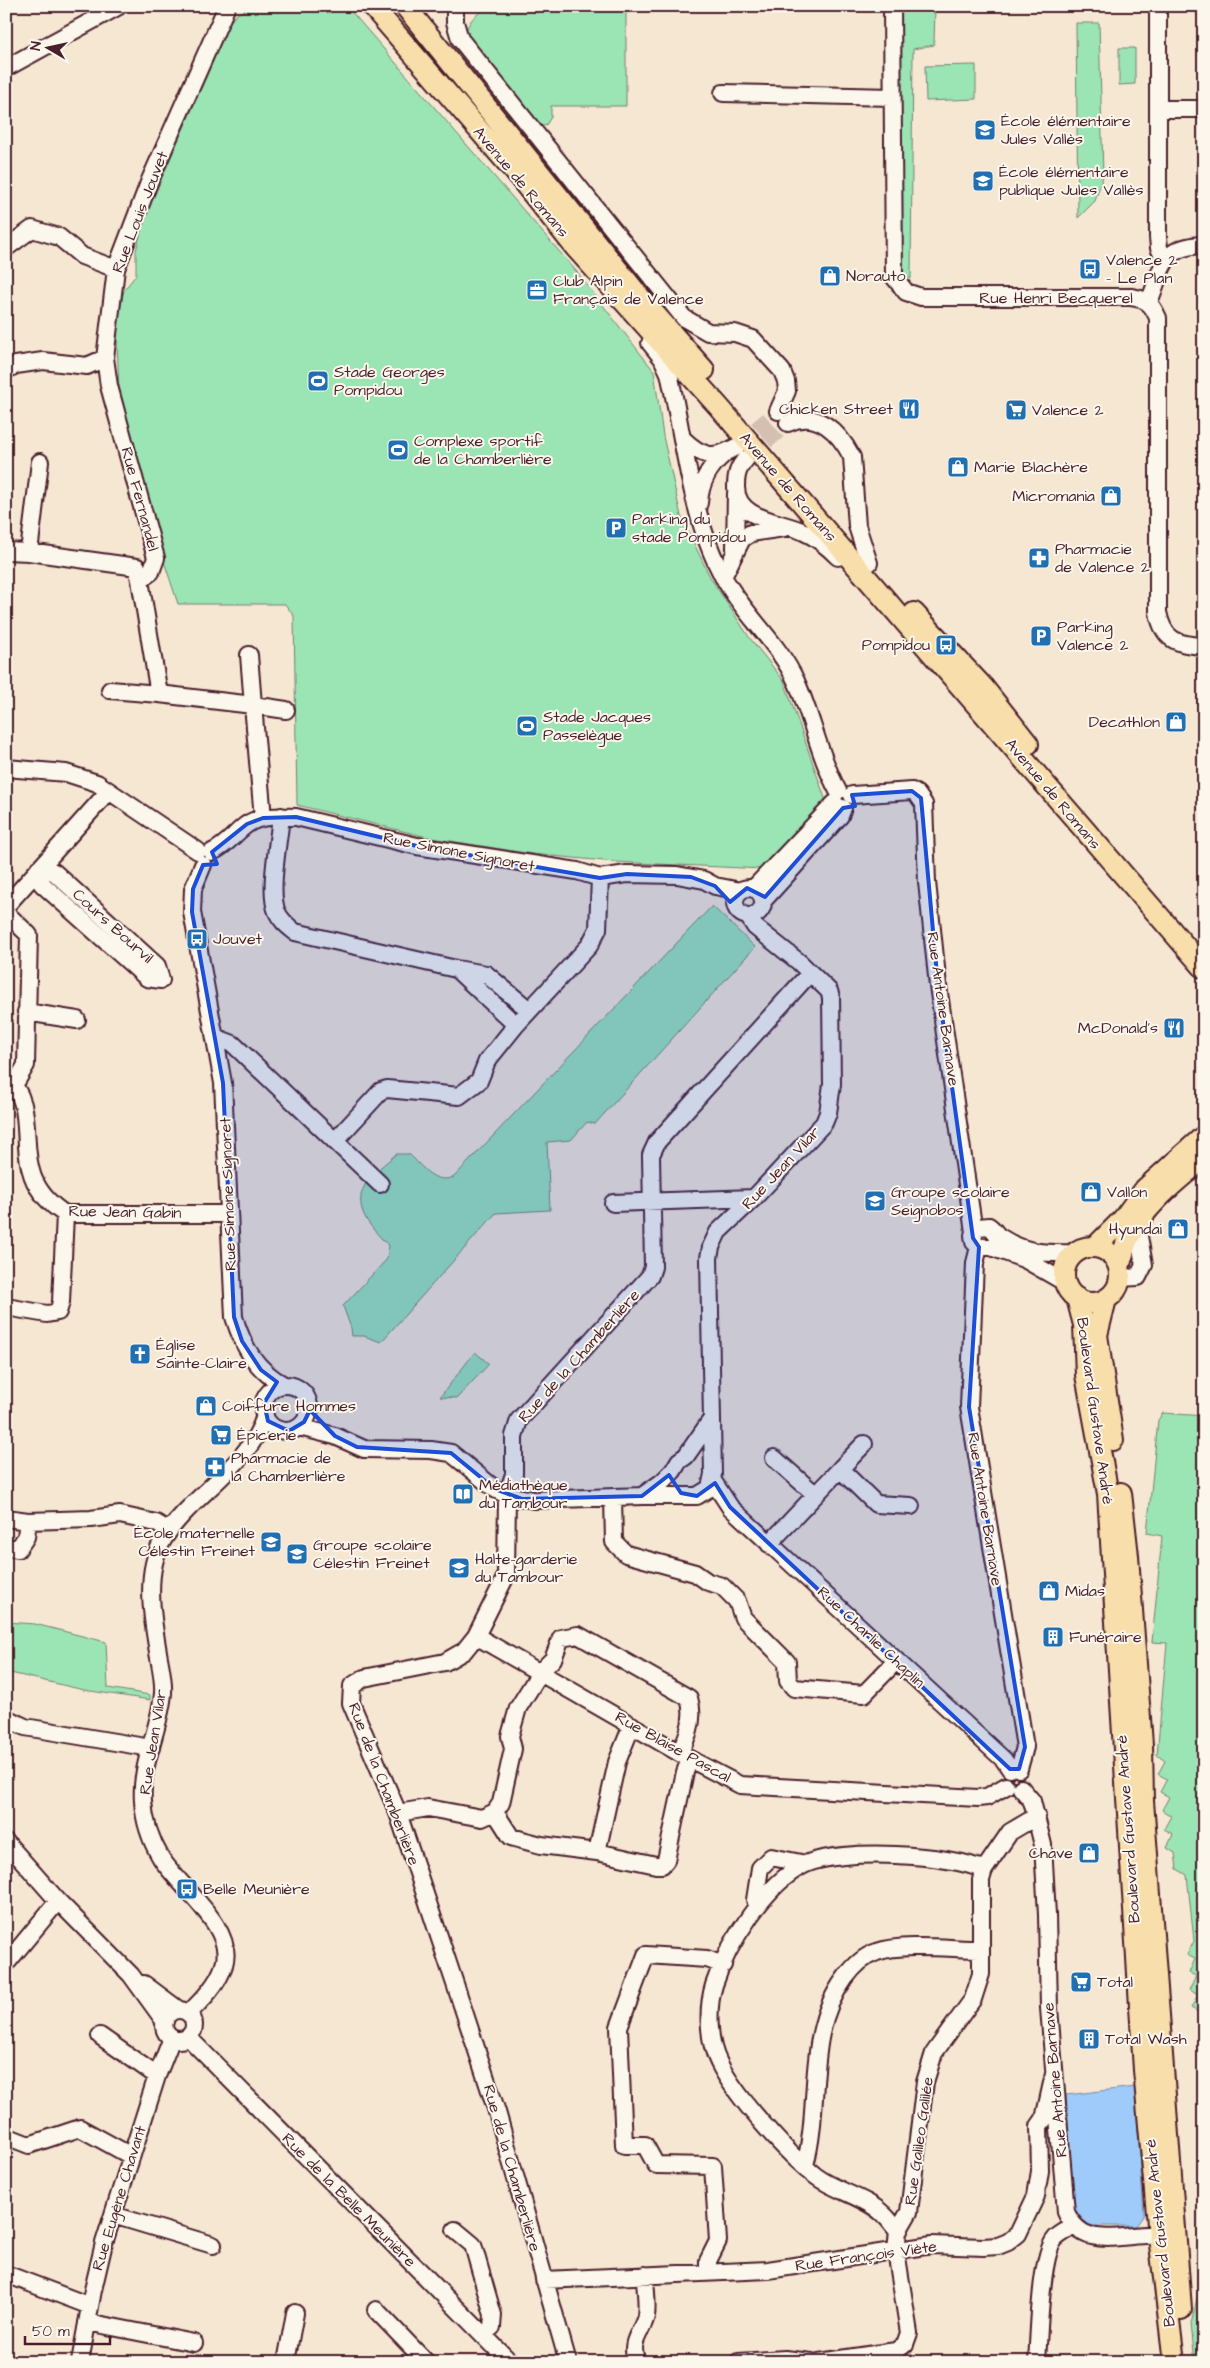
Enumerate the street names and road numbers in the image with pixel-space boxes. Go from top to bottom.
street label: Avenue de Romans [468,122,574,242]
street label: Rue Louis Jouvet [107,147,174,276]
street label: Rue Henri Becquerel [979,287,1133,309]
street label: Avenue de Romans [734,427,842,547]
street label: Rue Fernandel [116,445,164,553]
street label: Avenue de Romans [1000,734,1106,854]
street label: Rue Simone Signoret [381,827,537,879]
street label: Cours Bourvil [68,884,158,968]
street label: Rue Antoine Barnave [921,931,965,1088]
street label: Rue Simone Signoret [214,1116,243,1271]
street label: Rue Jean Vilar [737,1122,825,1214]
street label: Rue Jean Gabin [68,1200,182,1224]
street label: Rue de la Chamberlière [513,1284,645,1427]
street label: Boulevard Gustave André [1071,1316,1119,1506]
street label: Rue Antoine Barnave [962,1431,1008,1588]
street label: Rue Charlie Chaplin [812,1581,930,1693]
street label: Rue Jean Vilar [134,1688,172,1796]
street label: Rue de la Chamberlière [343,1700,425,1869]
street label: Rue Blaise Pascal [611,1706,735,1788]
street label: Boulevard Gustave André [1110,1734,1146,1924]
street label: Rue Antoine Barnave [1037,2001,1073,2158]
street label: Rue Galileo Galilée [899,2075,939,2207]
street label: Rue de la Chamberlière [478,2082,546,2254]
street label: Rue Eugène Chavant [86,2122,153,2273]
street label: Rue de la Belle Meunière [277,2128,421,2272]
street label: Boulevard Gustave André [1139,2138,1181,2328]
street label: Rue François Viète [794,2235,939,2277]

